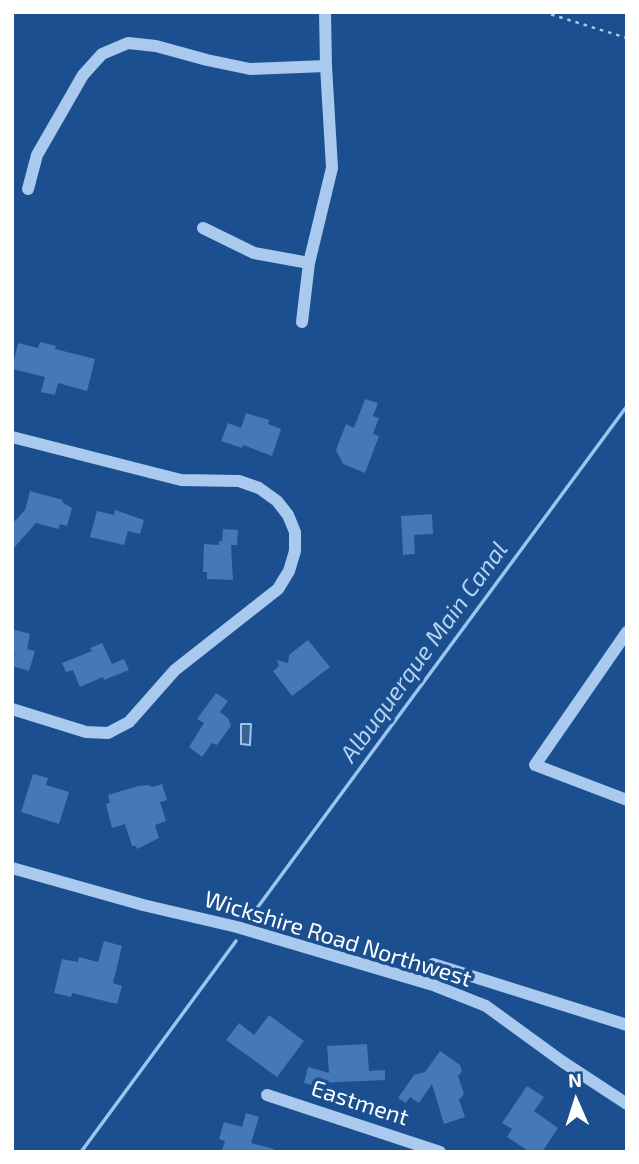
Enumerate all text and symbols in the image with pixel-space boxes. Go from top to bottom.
water label: Albuquerque Main Canal [334,536,514,768]
street label: Wickshire Road Northwest [201,885,475,993]
north arrow [541,1066,611,1136]
text: N [567,1068,582,1091]
street label: Eastment [308,1074,412,1132]

